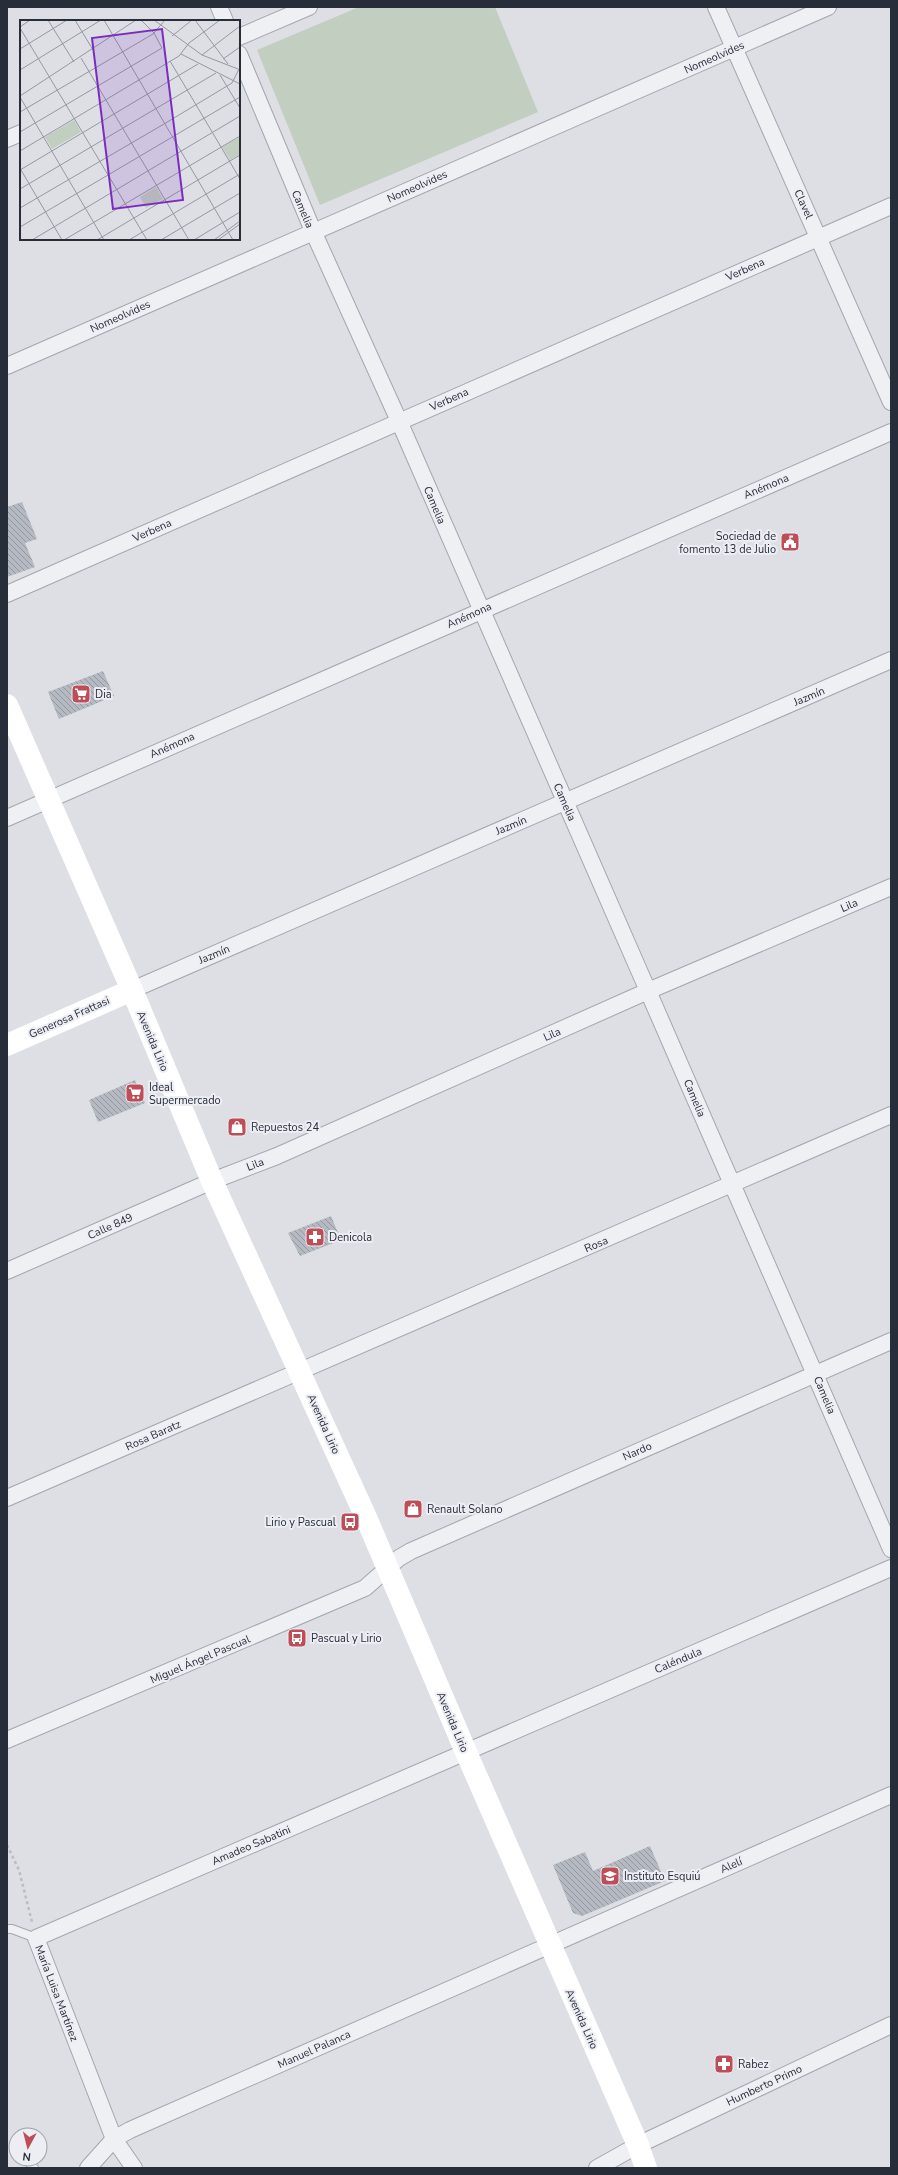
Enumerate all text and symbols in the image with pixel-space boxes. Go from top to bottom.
inset map [20,20,240,240]
street label: Nomeolvides [682,37,747,77]
street label: Nomeolvides [385,166,450,206]
street label: Clavel [790,187,817,222]
street label: Camelia [288,188,317,231]
street label: Verbena [722,254,767,285]
street label: Nomeolvides [88,296,153,336]
street label: Verbena [426,384,471,415]
street label: Anémona [741,470,791,503]
street label: Camelia [420,484,449,527]
street label: Verbena [129,515,174,546]
place label: Sociedad de fomento 13 de Julio [679,529,776,557]
public building icon: Sociedad de fomento 13 de Julio [779,531,801,553]
street label: Anémona [444,599,494,632]
supermarket icon: Dia [70,683,92,705]
street label: Jazmín [790,683,827,710]
place label: Dia [95,687,112,702]
street label: Anémona [147,729,197,762]
street label: Camelia [550,781,580,824]
street label: Jazmín [492,812,529,839]
street label: Lila [838,895,860,916]
street label: Jazmín [195,941,232,968]
street label: Generosa Frattasi [27,993,112,1042]
street label: Avenida Lirio [133,1009,172,1074]
street label: Lila [541,1024,563,1045]
street label: Camelia [680,1077,709,1120]
place label: Ideal Supermercado [149,1080,221,1108]
supermarket icon: Ideal Supermercado [124,1082,146,1104]
shop icon: Repuestos 24 [226,1116,248,1138]
place label: Repuestos 24 [251,1120,319,1135]
street label: Lila [244,1154,266,1175]
street label: Calle 849 [85,1210,135,1243]
pharmacy icon: Denicola [304,1226,326,1248]
place label: Denicola [329,1230,372,1245]
street label: Rosa [582,1233,611,1256]
street label: Camelia [810,1374,839,1417]
street label: Avenida Lirio [304,1392,343,1457]
street label: Rosa Baratz [123,1417,183,1454]
street label: Nardo [620,1438,654,1464]
shop icon: Renault Solano [402,1498,424,1520]
place label: Renault Solano [427,1502,503,1517]
bus stop icon: Lirio y Pascual [339,1511,361,1533]
place label: Lirio y Pascual [265,1515,337,1530]
bus stop icon: Pascual y Lirio [286,1627,308,1649]
street label: Miguel Ángel Pascual [147,1630,253,1687]
place label: Pascual y Lirio [311,1631,382,1646]
street label: Caléndula [652,1644,704,1677]
street label: Avenida Lirio [433,1690,472,1755]
street label: Amadeo Sabatini [209,1822,293,1869]
street label: Alelí [718,1853,746,1877]
school or university icon: Instituto Esquiú [599,1865,621,1887]
place label: Instituto Esquiú [624,1869,700,1884]
street label: María Luisa Martínez [31,1943,82,2043]
street label: Avenida Lirio [562,1987,601,2052]
street label: Manuel Palanca [275,2027,353,2072]
pharmacy icon: Rabez [713,2053,735,2075]
place label: Rabez [738,2057,769,2072]
street label: Humberto Primo [724,2061,805,2110]
north arrow [8,2127,48,2167]
text: N [22,2148,32,2164]

